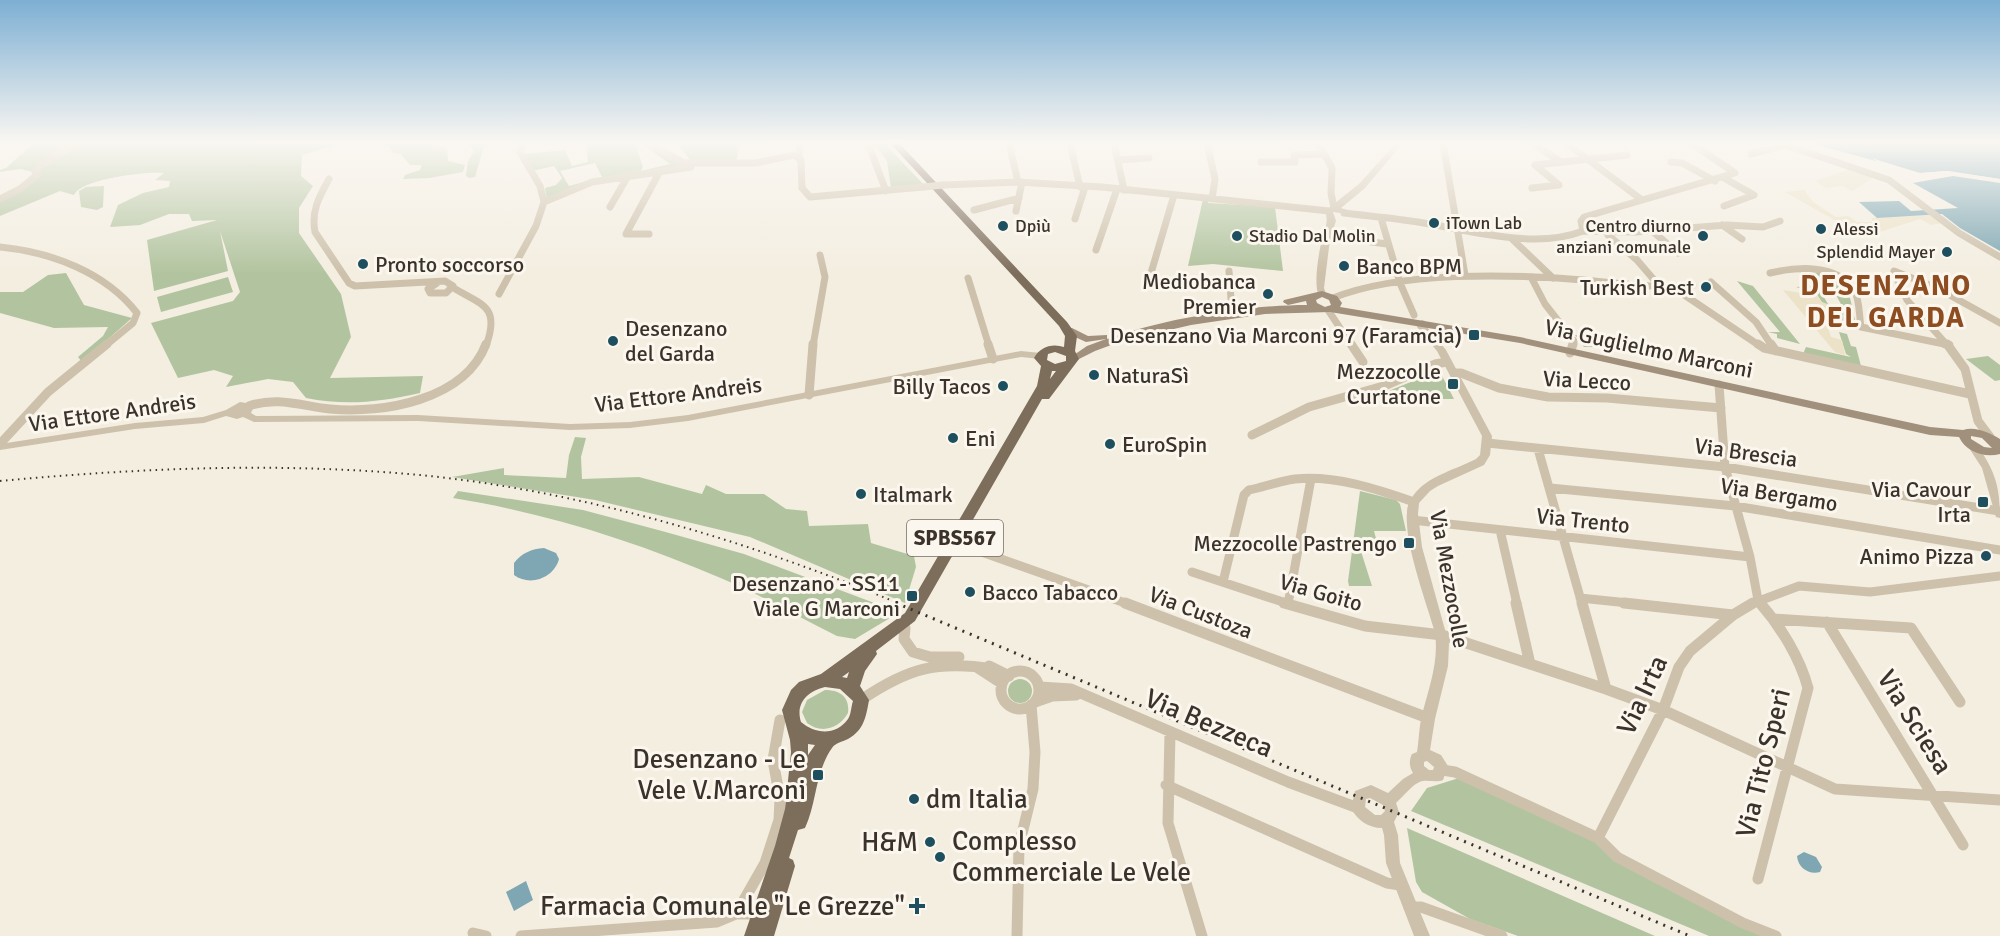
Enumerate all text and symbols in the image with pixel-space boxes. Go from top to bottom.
place label: iTown Lab [1446,212,1522,234]
place label: Dpiù [1015,215,1051,237]
place label: Centro diurno anziani comunale [1556,215,1691,258]
marker: iTown Lab [1427,216,1441,230]
place label: Alessi [1833,218,1879,240]
marker: Dpiù [996,219,1010,233]
marker: Alessi [1814,222,1828,236]
place label: Stadio Dal Molin [1249,225,1376,247]
marker: Stadio Dal Molin [1230,229,1244,243]
marker: Centro diurno anziani comunale [1696,229,1710,243]
place label: Splendid Mayer [1816,241,1935,263]
marker: Splendid Mayer [1940,245,1954,259]
place label: Pronto soccorso [375,251,524,278]
place label: Banco BPM [1356,253,1462,280]
marker: Pronto soccorso [356,257,370,271]
marker: Banco BPM [1337,259,1351,273]
place label: Mediobanca Premier [1142,268,1256,320]
district label: DESENZANO DEL GARDA [1800,269,1972,335]
place label: Turkish Best [1580,274,1694,301]
marker: Turkish Best [1699,280,1713,294]
marker: Mediobanca Premier [1261,287,1275,301]
street label: Via Guglielmo Marconi [1542,313,1756,384]
place label: Desenzano del Garda [625,315,727,367]
place label: Desenzano Via Marconi 97 (Faramcia) [1110,322,1462,349]
marker: Desenzano Via Marconi 97 (Faramcia) [1467,328,1481,342]
marker: Desenzano del Garda [606,334,620,348]
place label: Mezzocolle Curtatone [1336,358,1441,410]
place label: NaturaSì [1106,362,1189,389]
street label: Via Lecco [1542,365,1632,396]
marker: NaturaSì [1087,368,1101,382]
street label: Via Ettore Andreis [593,371,763,418]
place label: Billy Tacos [893,373,991,400]
marker: Mezzocolle Curtatone [1446,377,1460,391]
marker: Billy Tacos [996,379,1010,393]
street label: Via Ettore Andreis [27,387,197,438]
place label: Eni [965,425,995,452]
marker: Eni [946,431,960,445]
place label: EuroSpin [1122,431,1207,458]
street label: Via Brescia [1693,432,1799,473]
marker: EuroSpin [1103,437,1117,451]
street label: Via Bergamo [1718,472,1840,517]
place label: Via Cavour Irta [1871,476,1971,528]
place label: Italmark [873,481,953,508]
marker: Italmark [854,487,868,501]
marker: Via Cavour Irta [1976,495,1990,509]
street label: Via Trento [1535,502,1631,539]
street label: Via Mezzocolle [1424,508,1475,650]
road number: SPBS567 [907,520,1003,556]
place label: Mezzocolle Pastrengo [1193,530,1397,557]
marker: Mezzocolle Pastrengo [1402,536,1416,550]
place label: Animo Pizza [1860,543,1974,570]
marker: Animo Pizza [1979,549,1993,563]
street label: Via Goito [1276,568,1365,617]
place label: Desenzano - SS11 Viale G Marconi [732,570,900,622]
place label: Bacco Tabacco [982,579,1118,606]
street label: Via Custoza [1145,580,1257,645]
marker: Bacco Tabacco [963,585,977,599]
marker: Desenzano - SS11 Viale G Marconi [905,589,919,603]
street label: Via Irta [1610,650,1675,740]
street label: Via Sciesa [1870,664,1960,781]
street label: Via Bezzeca [1140,682,1278,765]
street label: Via Tito Speri [1729,685,1798,841]
place label: Desenzano - Le Vele V.Marconi [632,743,806,807]
marker: Desenzano - Le Vele V.Marconi [811,768,825,782]
place label: dm Italia [926,783,1028,816]
marker: dm Italia [907,792,921,806]
place label: Complesso Commerciale Le Vele [952,825,1191,889]
place label: H&M [861,826,918,859]
marker: H&M [923,835,937,849]
marker: Complesso Commerciale Le Vele [933,850,947,864]
place label: Farmacia Comunale "Le Grezze" [540,890,905,923]
marker: Farmacia Comunale "Le Grezze" [910,899,924,913]

